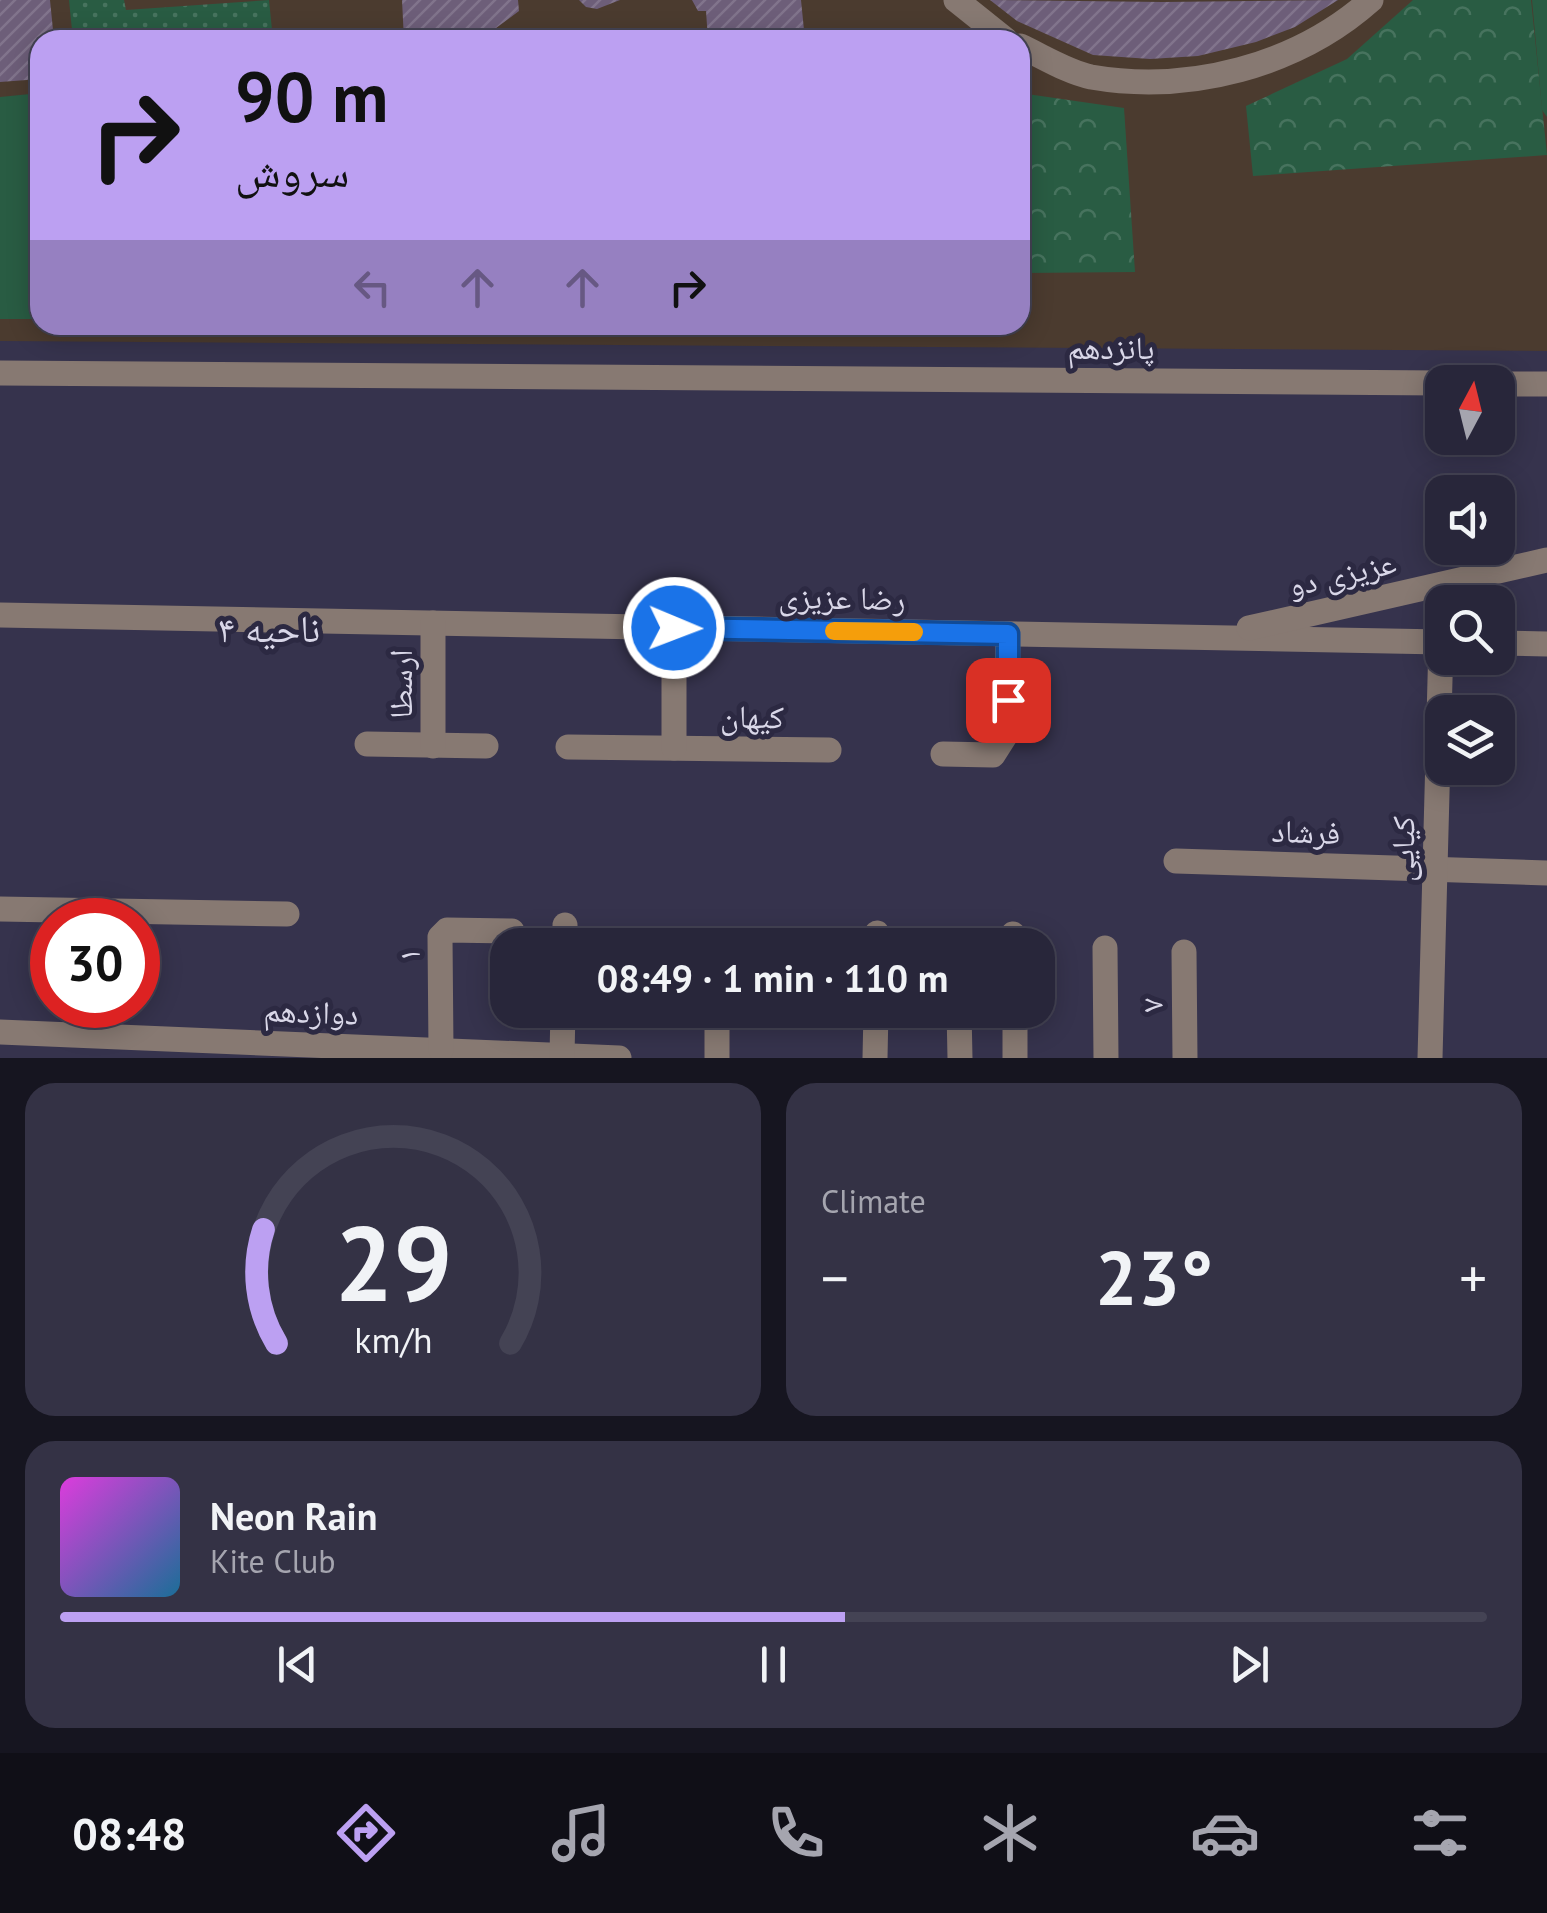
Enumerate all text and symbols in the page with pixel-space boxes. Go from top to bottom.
text: 90 m [235,51,388,141]
icon: right [70,70,200,200]
text: سروش [235,141,349,199]
icon: left [345,260,400,315]
icon: ahead [450,260,505,315]
icon: ahead [555,260,610,315]
icon: right [660,260,715,315]
street label: پانزدهم [1067,326,1155,369]
north arrow [1425,365,1515,455]
map controls [1425,365,1515,785]
button: sound [1425,475,1515,565]
street label: عزیزی دو [1284,540,1400,606]
street label: رضا عزیزی [778,575,906,619]
position arrow [622,576,726,680]
button: search [1425,585,1515,675]
district label: ناحیه ۴ [218,603,320,652]
street label: ارسطا [379,649,421,719]
pin [966,658,1051,743]
icon: arrive [981,673,1036,728]
street label: کیهان [720,694,784,738]
button: layers [1425,695,1515,785]
street label: فرشاد [1271,809,1341,853]
street label: کیایی [1380,816,1424,882]
speed limit sign: 30 [30,898,160,1028]
street label: ۱ [387,947,429,963]
text: 08:49 · 1 min · 110 m [597,953,948,1002]
street label: دوازدهم [263,988,359,1035]
street label: ۷ [1130,998,1172,1012]
text: Climate [821,1180,926,1222]
text: 29 [334,1195,452,1330]
text: 23° [1095,1229,1213,1326]
text: − [821,1242,849,1313]
text: + [1459,1242,1487,1313]
text: km/h [354,1317,432,1363]
text: Neon Rain [210,1491,377,1540]
text: Kite Club [210,1540,336,1582]
icon: previous [270,1637,325,1692]
icon: pause [746,1637,801,1692]
icon: next [1222,1637,1277,1692]
icon: directions [331,1798,401,1868]
icon: music [546,1798,616,1868]
icon: phone [761,1798,831,1868]
icon: climate [975,1798,1045,1868]
icon: car [1190,1798,1260,1868]
icon: filters [1405,1798,1475,1868]
text: 08:48 [72,1804,187,1862]

